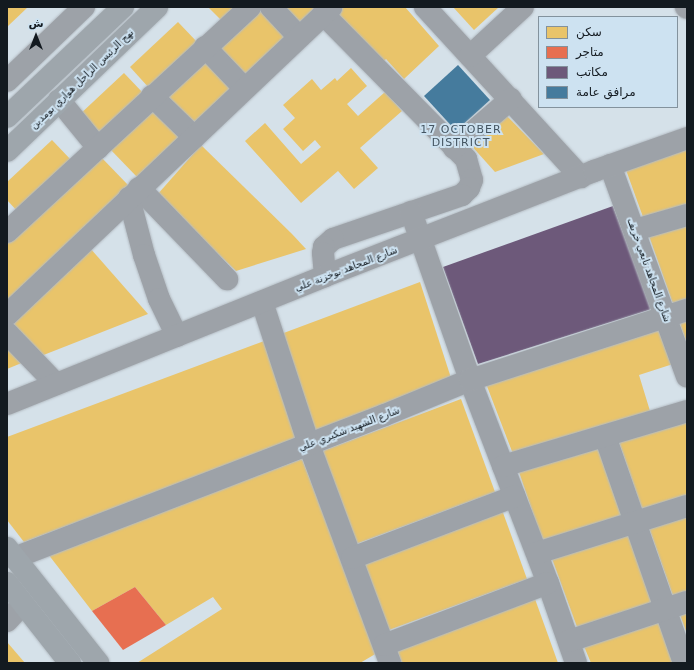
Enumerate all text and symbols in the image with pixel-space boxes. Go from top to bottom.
north arrow [16,16,56,56]
legend [538,16,678,108]
text: ش [28,17,44,30]
text: سكن [576,25,602,39]
street label: نهج الرئيس الراحل هواري بومدين [28,26,136,132]
text: متاجر [576,45,604,59]
text: مكاتب [576,65,608,79]
text: مرافق عامة [576,85,636,99]
district label: 17 OCTOBER DISTRICT [420,124,502,150]
street label: شارع المجاهد تابعي خريف [625,216,673,324]
street label: شارع المجاهد بوخزنة علي [293,244,399,294]
street label: شارع الشهيد شكيري علي [297,404,401,454]

